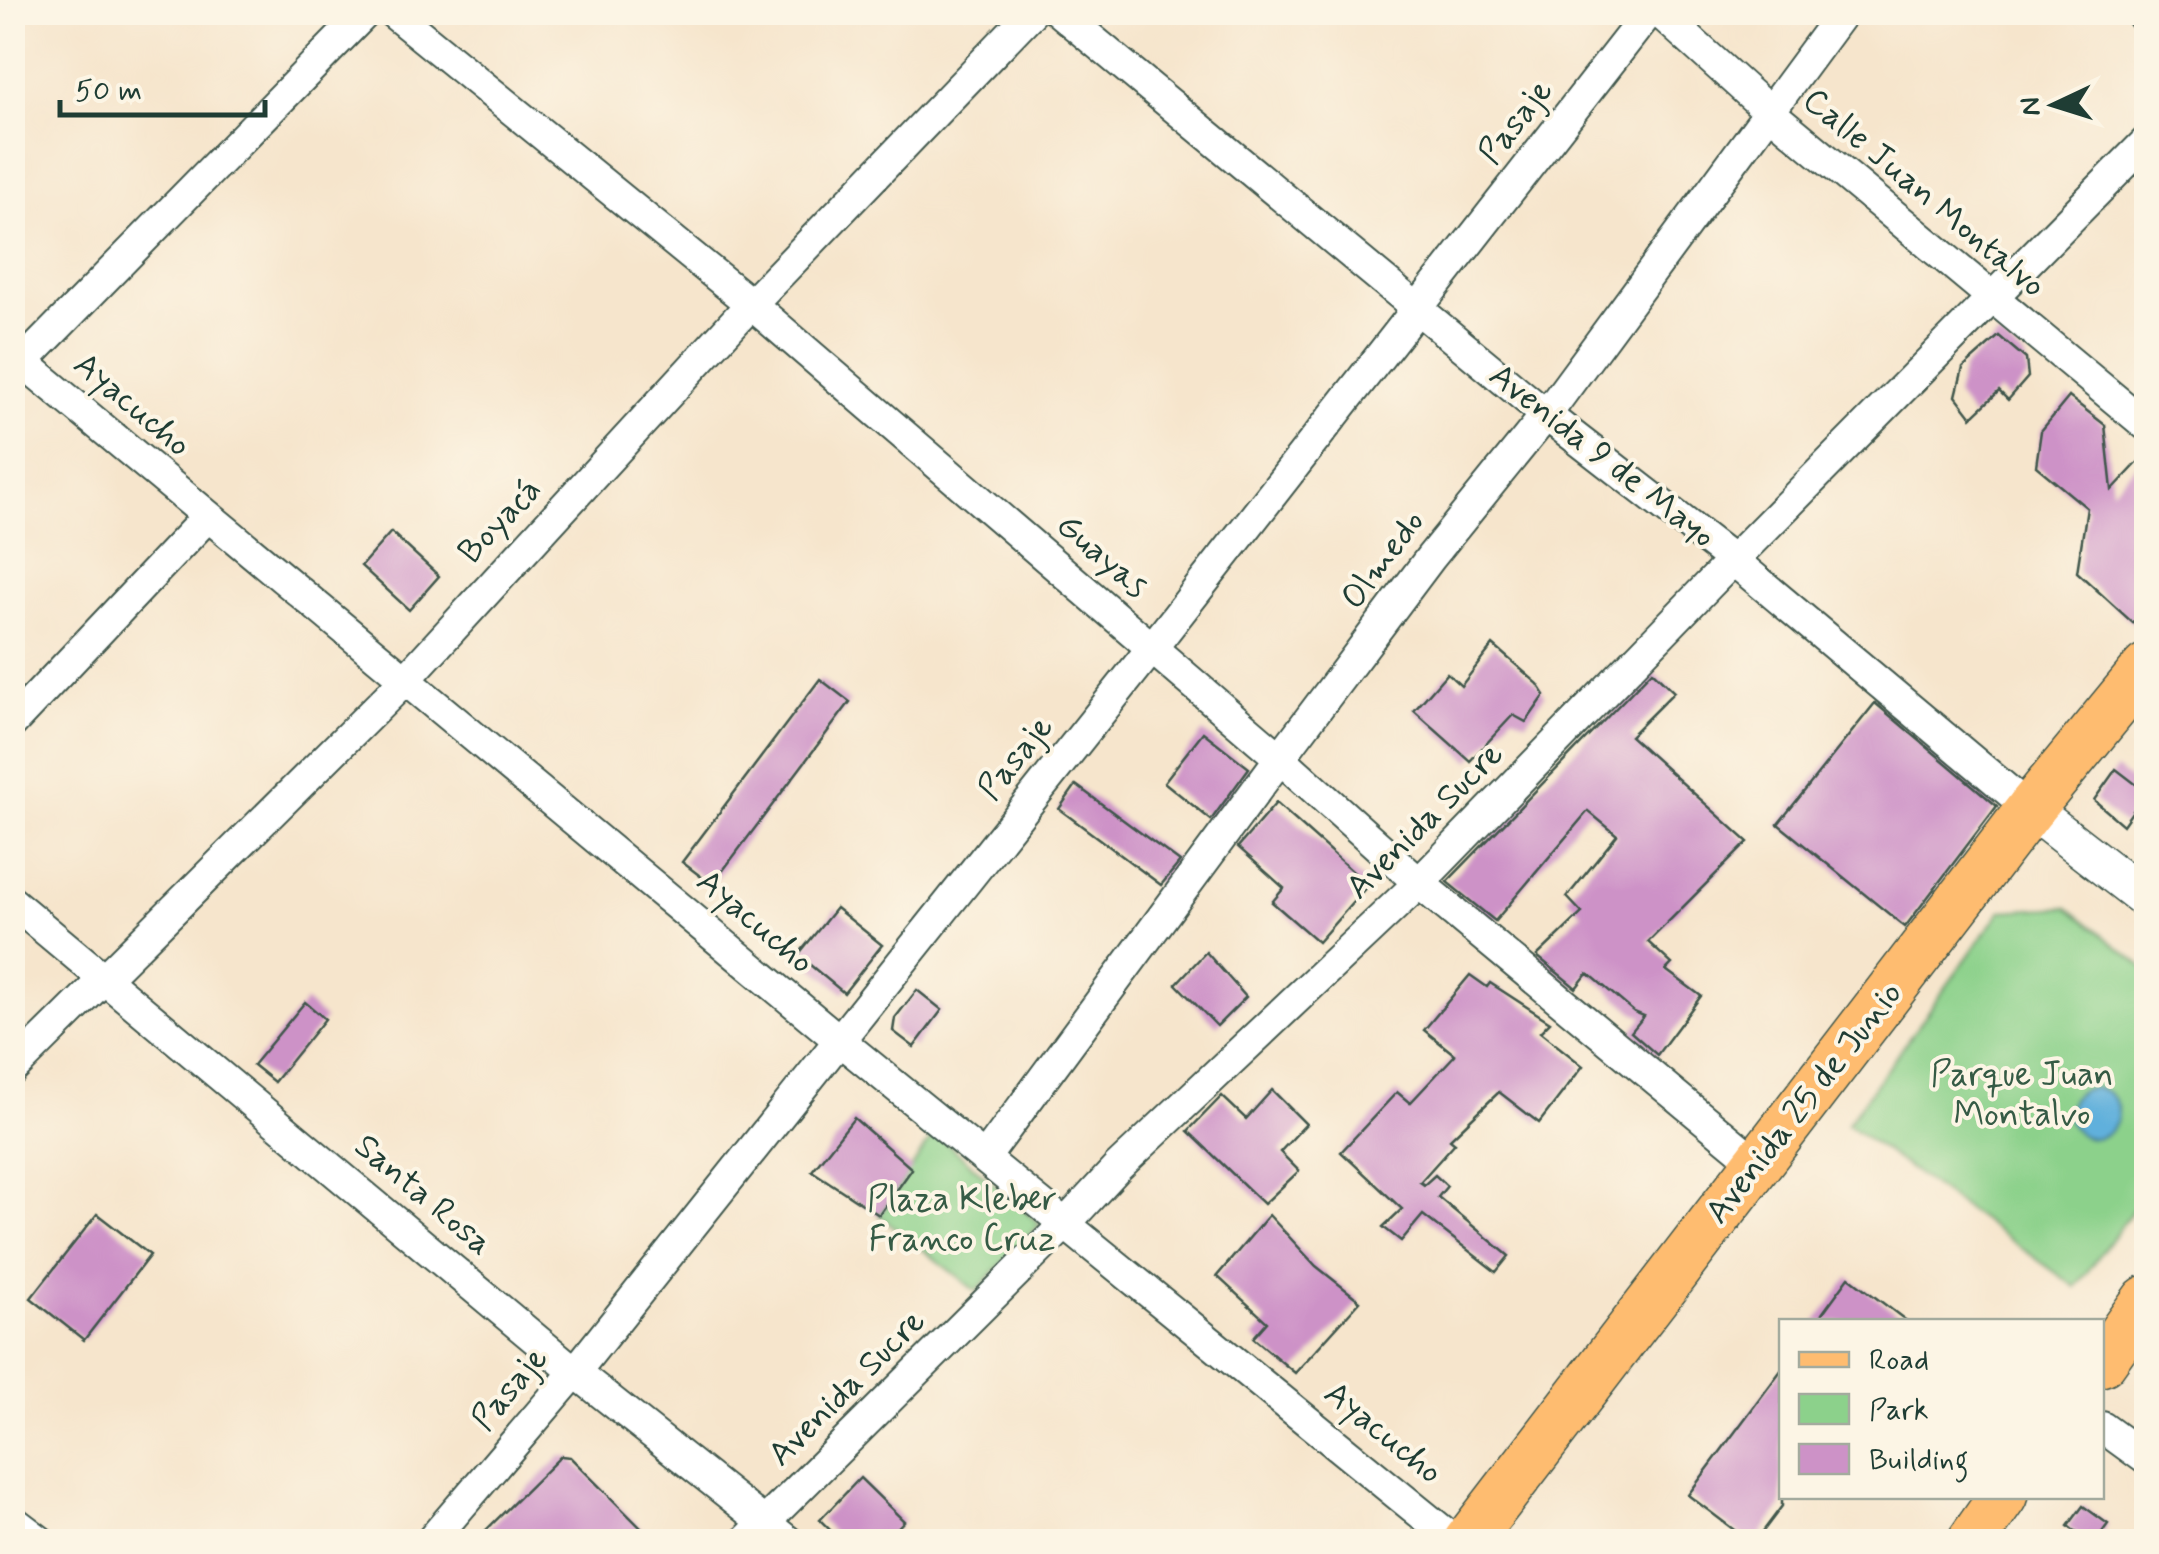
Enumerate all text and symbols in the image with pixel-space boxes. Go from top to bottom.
scale bar [60,55,265,117]
north arrow [2004,55,2104,155]
street label: Pasaje [1468,70,1564,174]
text: 50 m [75,72,142,111]
street label: Calle Juan Montalvo [1793,78,2055,308]
text: N [2012,96,2051,117]
street label: Ayacucho [63,342,201,468]
street label: Avenida 9 de Mayo [1479,353,1725,559]
street label: Boyacá [448,468,552,574]
street label: Olmedo [1331,501,1435,619]
street label: Guayas [1046,503,1158,609]
street label: Pasaje [968,706,1064,810]
street label: Avenida Sucre [1336,732,1514,910]
street label: Ayacucho [686,859,824,985]
street label: Avenida 25 de Junio [1695,972,1913,1234]
park label: Parque Juan Montalvo [1931,1052,2113,1138]
street label: Santa Rosa [344,1124,502,1266]
park label: Plaza Kleber Franco Cruz [867,1177,1057,1263]
street label: Avenida Sucre [758,1299,936,1477]
legend [1779,1319,2104,1499]
street label: Pasaje [461,1337,559,1441]
text: Road [1869,1341,1929,1380]
street label: Ayacucho [1314,1371,1452,1495]
text: Park [1869,1391,1929,1430]
text: Building [1869,1441,1968,1483]

